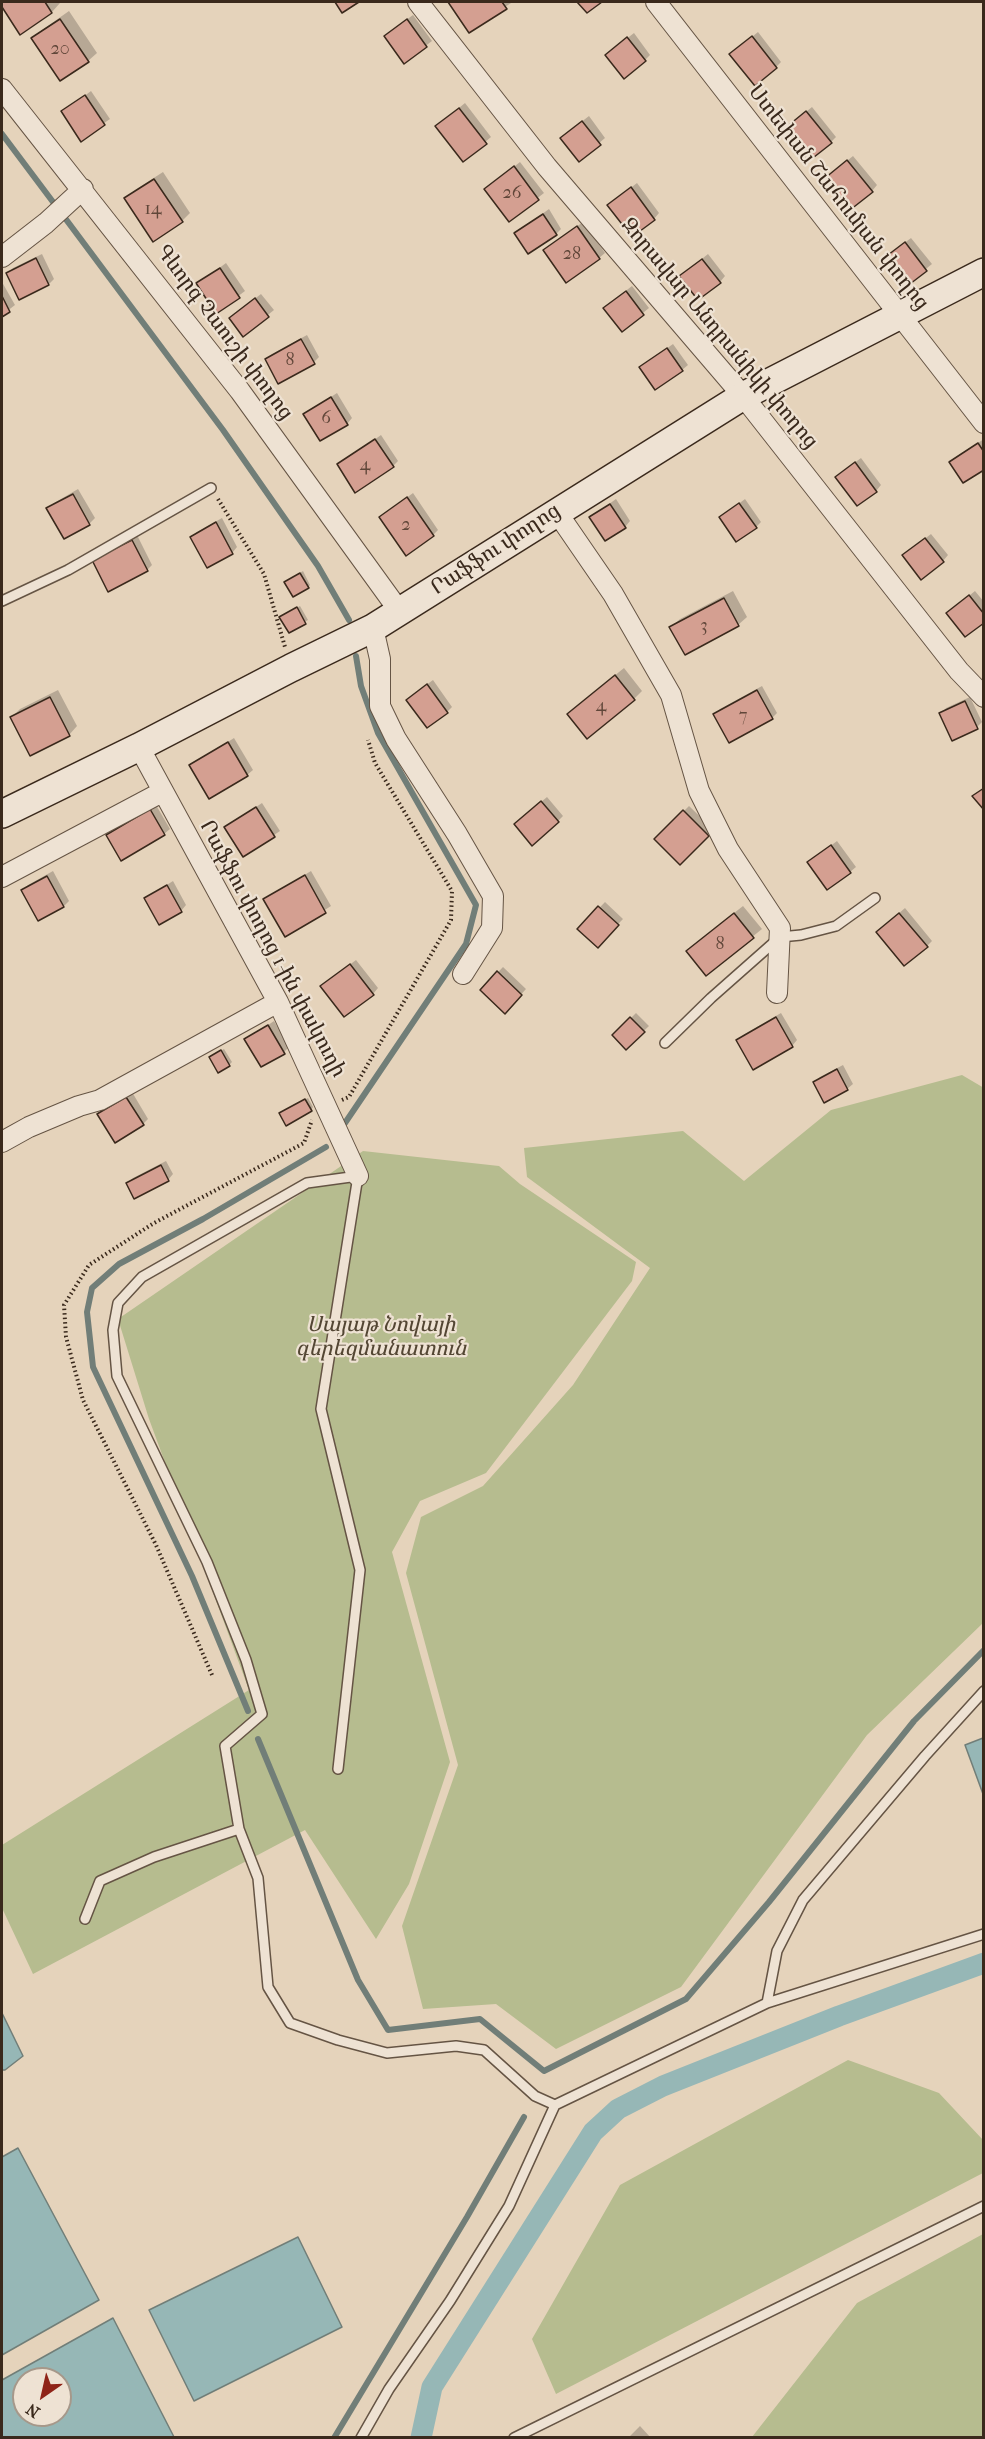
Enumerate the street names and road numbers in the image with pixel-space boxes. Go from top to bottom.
street label: Ստեփան Շահումյան փողոց [742,80,934,316]
street label: Զորավար Անդրանիկի փողոց [615,214,823,454]
street label: Գևորգ Չաուշի փողոց [150,241,298,425]
street label: Րաֆֆու փողոց [426,499,566,601]
street label: Րաֆֆու փողոց 1-ին փակուղի [193,816,351,1082]

